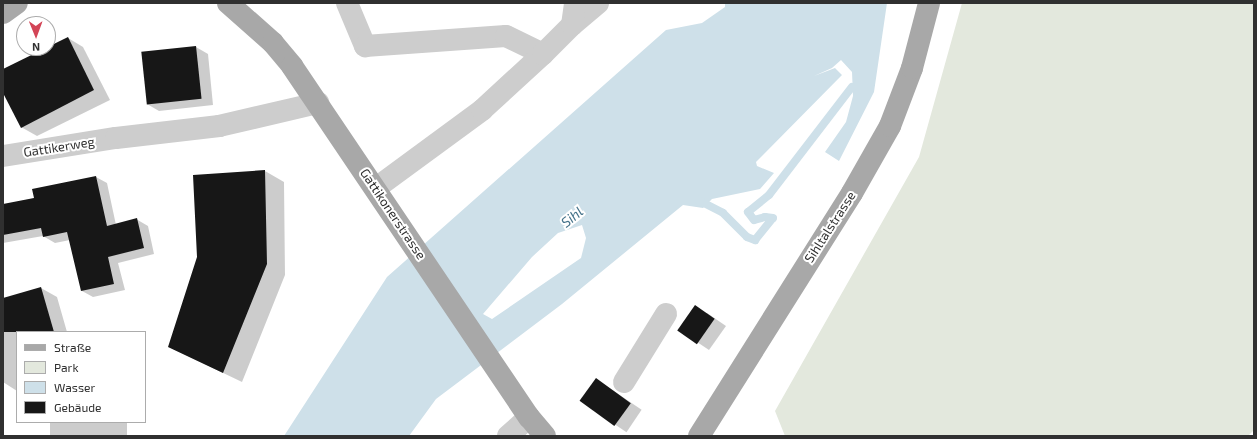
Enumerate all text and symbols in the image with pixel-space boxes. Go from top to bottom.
north arrow [16,16,56,56]
text: N [32,41,40,54]
street label: Gattikerweg [22,134,96,160]
street label: Gattikonerstrasse [357,166,429,262]
street label: Sihltalstrasse [801,188,859,266]
water label: Sihl [558,203,586,231]
legend [16,331,146,423]
text: Straße [54,340,91,354]
text: Park [54,360,79,374]
text: Wasser [54,380,95,394]
text: Gebäude [54,400,102,414]

